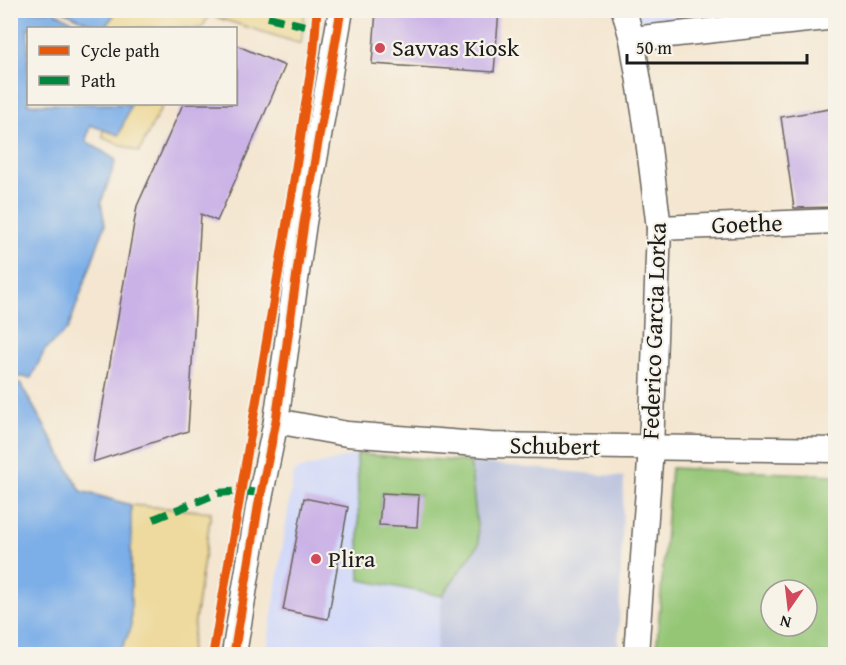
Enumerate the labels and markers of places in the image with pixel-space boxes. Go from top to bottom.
place label: Savvas Kiosk [392,30,520,65]
marker: Savvas Kiosk [373,41,387,55]
place label: Plira [328,541,376,576]
marker: Plira [309,552,323,566]

